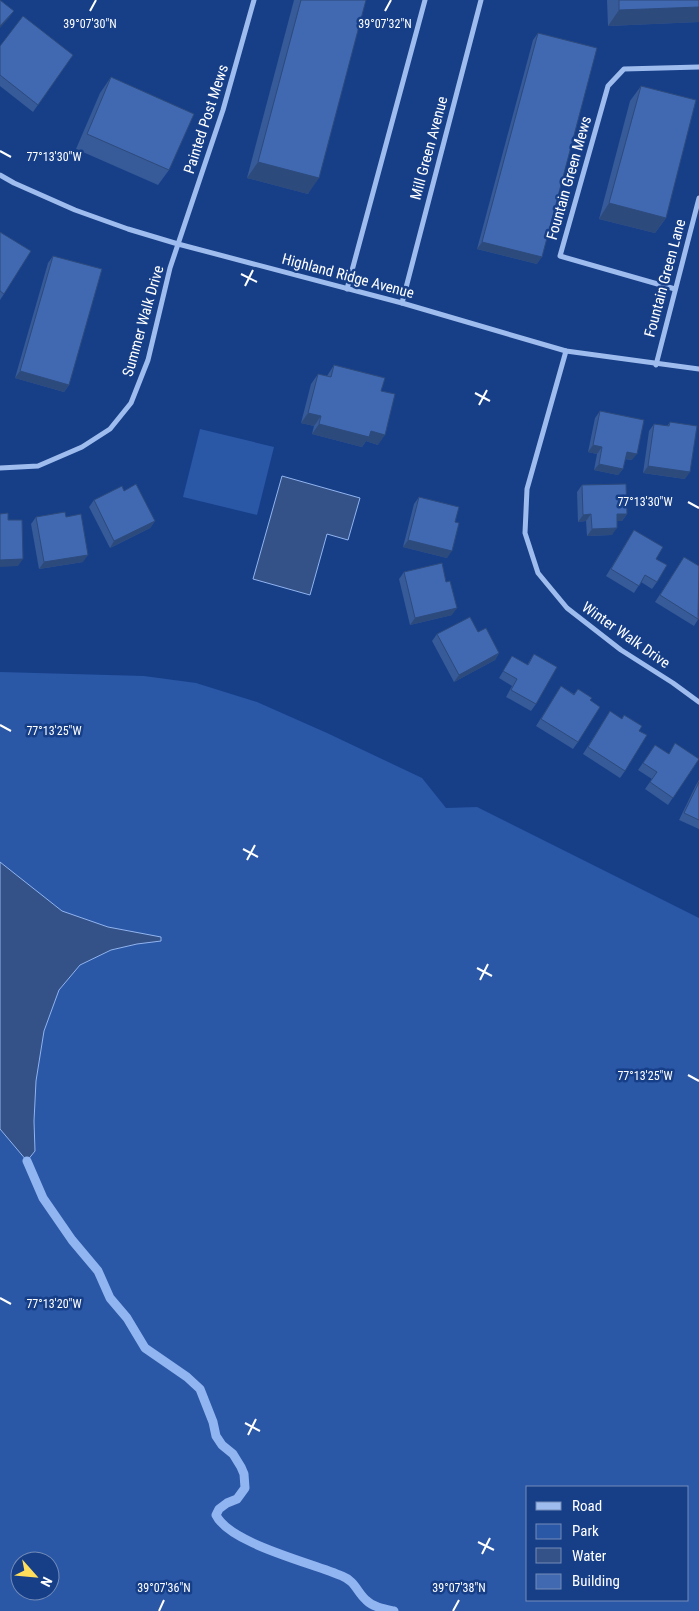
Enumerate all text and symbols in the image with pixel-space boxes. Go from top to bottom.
text: 39°07'30"N [63,17,117,31]
text: 39°07'32"N [358,17,412,31]
street label: Painted Post Mews [180,62,232,176]
street label: Mill Green Avenue [407,94,451,202]
street label: Fountain Green Mews [543,114,595,242]
text: 77°13'30"W [26,150,82,164]
street label: Fountain Green Lane [641,217,689,339]
street label: Highland Ridge Avenue [280,250,416,302]
street label: Summer Walk Drive [119,263,167,379]
text: 77°13'30"W [617,495,673,509]
street label: Winter Walk Drive [578,598,674,672]
text: 77°13'25"W [26,724,82,738]
text: 77°13'25"W [617,1069,673,1083]
text: 77°13'20"W [26,1297,82,1311]
legend [526,1486,689,1601]
text: Road [572,1497,602,1515]
text: Park [572,1522,599,1540]
text: Water [572,1547,607,1565]
north arrow [10,1551,60,1601]
text: Building [572,1572,620,1590]
text: N [38,1574,56,1589]
text: 39°07'36"N [137,1581,191,1595]
text: 39°07'38"N [432,1581,486,1595]

